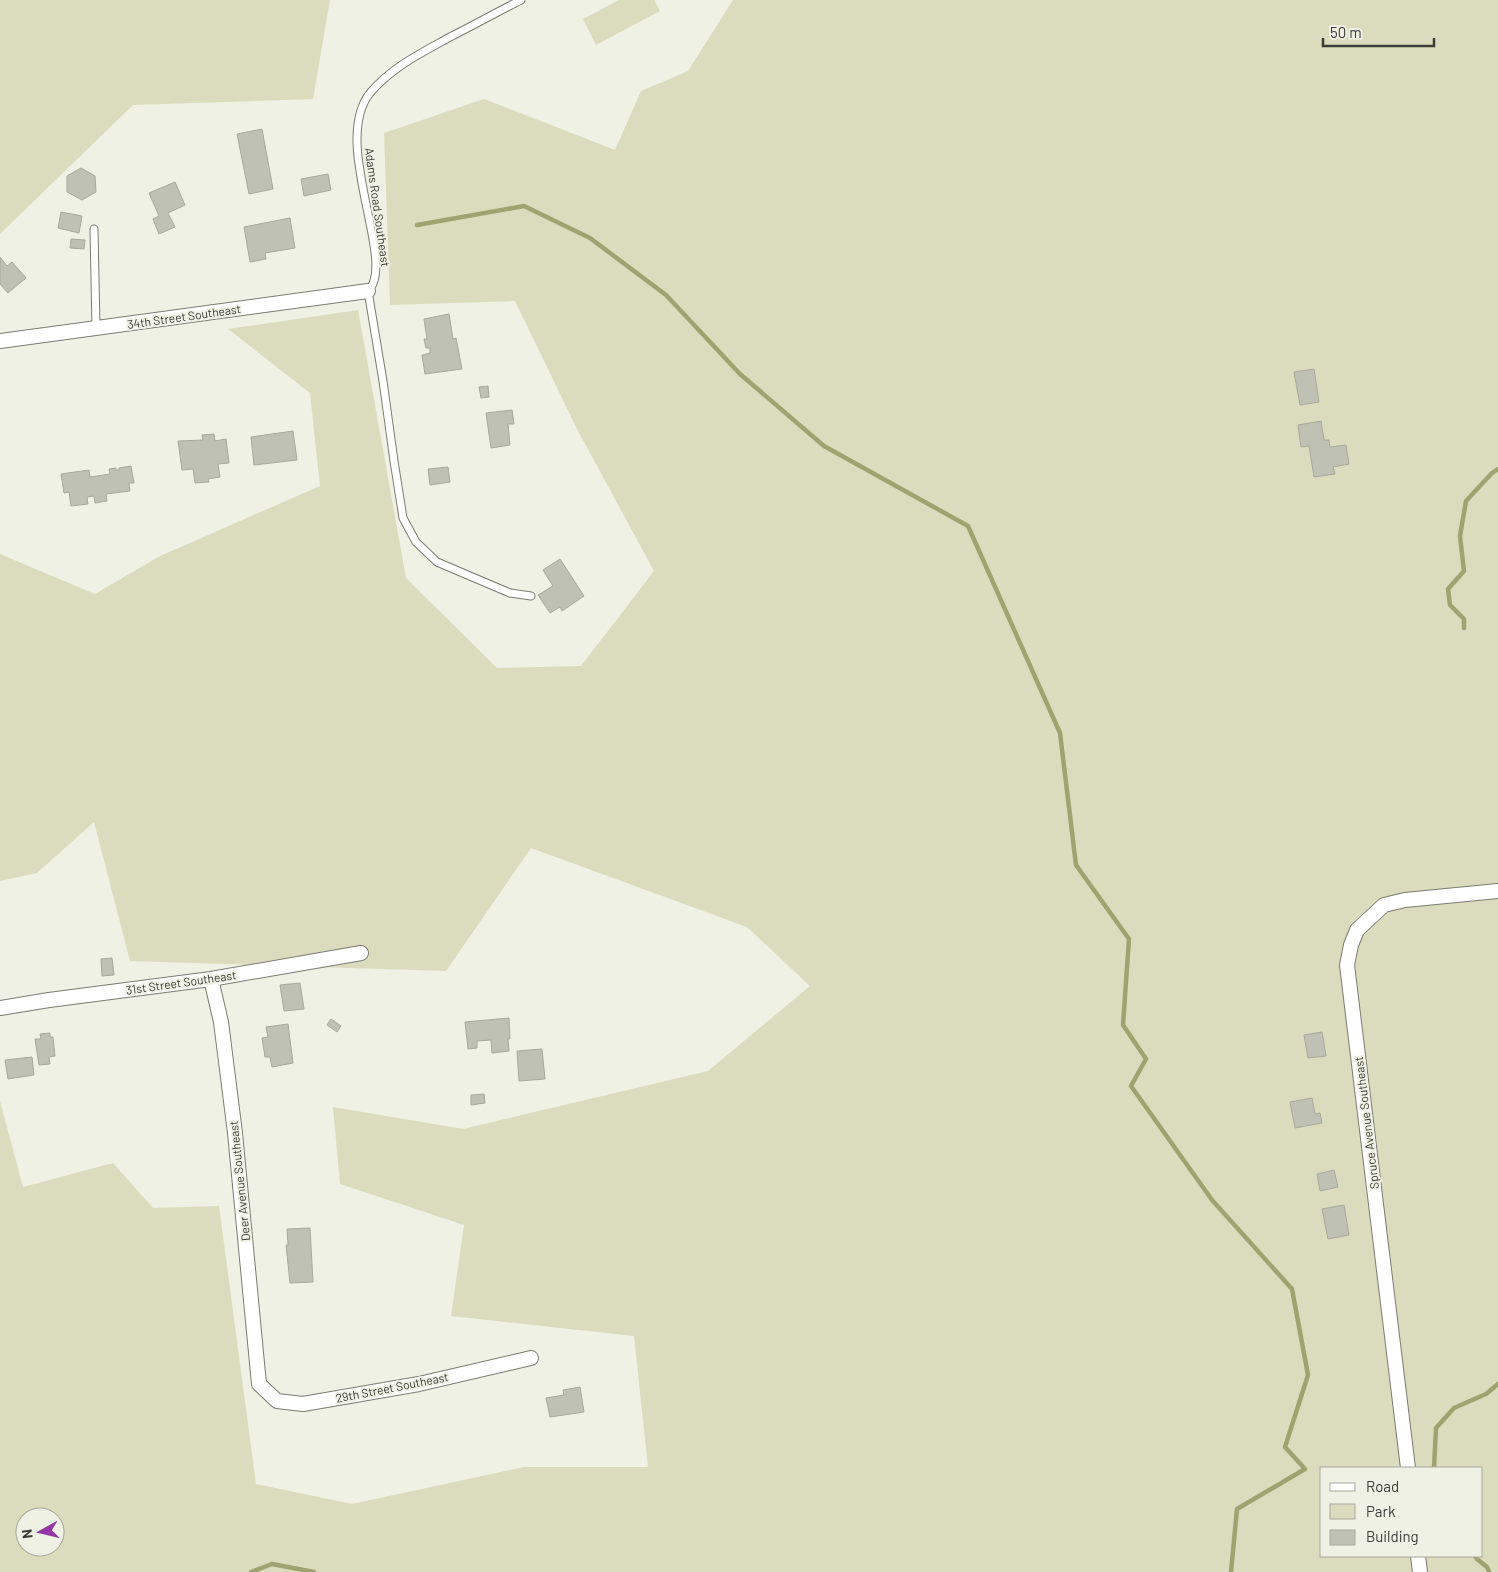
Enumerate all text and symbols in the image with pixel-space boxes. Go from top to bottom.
scale bar [1323,15,1434,47]
text: 50 m [1330,23,1362,41]
street label: Adams Road Southeast [363,147,393,267]
street label: 34th Street Southeast [126,301,242,331]
street label: 31st Street Southeast [125,967,237,997]
street label: Spruce Avenue Southeast [1351,1056,1381,1190]
street label: Deer Avenue Southeast [226,1120,252,1242]
street label: 29th Street Southeast [335,1369,449,1405]
legend [1320,1467,1483,1557]
text: Road [1366,1477,1399,1495]
text: Park [1366,1502,1396,1520]
north arrow [15,1507,65,1557]
text: Building [1366,1527,1419,1545]
text: N [18,1528,36,1540]

